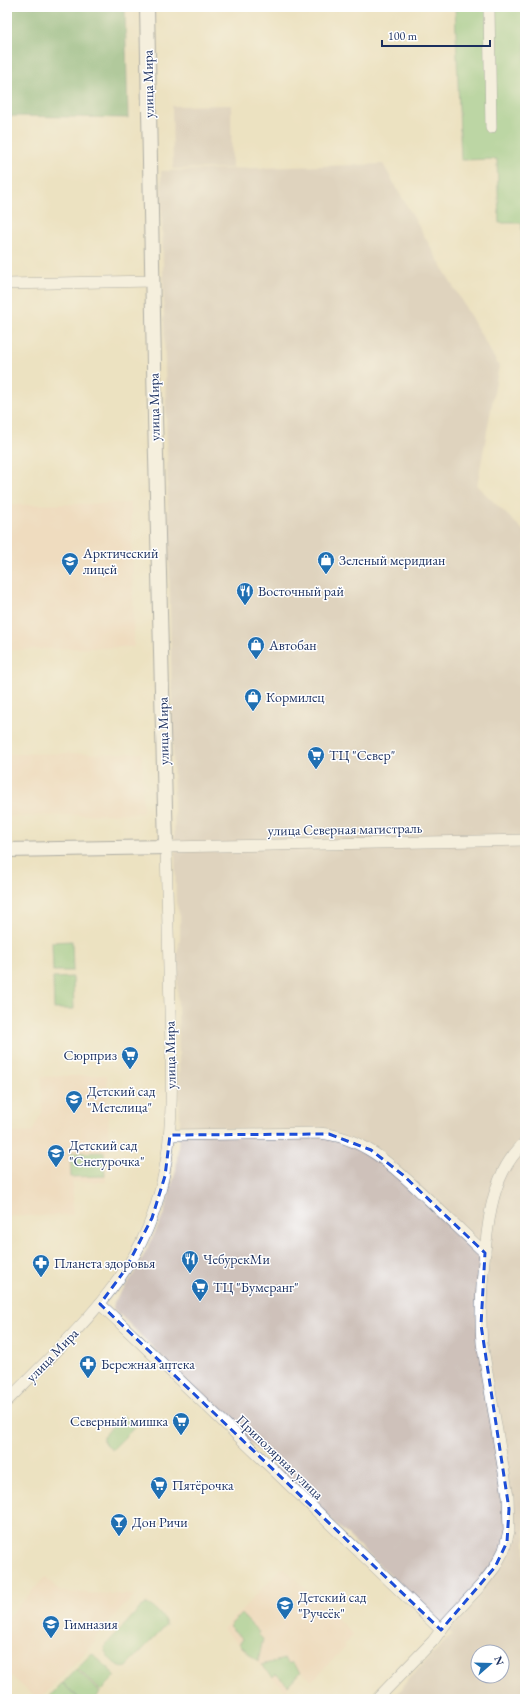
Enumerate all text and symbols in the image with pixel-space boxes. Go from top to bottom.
scale bar [382,22,490,48]
text: 100 m [388,28,418,44]
street label: улица Мира [138,49,158,118]
street label: улица Мира [144,372,164,441]
place label: Арктический лицей [82,544,159,578]
shop icon: Зеленый меридиан [316,550,336,575]
school or university icon: Арктический лицей [60,551,80,576]
place label: Зеленый меридиан [339,551,445,569]
restaurant icon: Восточный рай [235,581,255,606]
place label: Восточный рай [258,582,344,600]
shop icon: Автобан [246,635,266,660]
place label: Автобан [268,636,317,654]
shop icon: Кормилец [243,687,263,712]
place label: Кормилец [266,688,325,706]
street label: улица Мира [153,696,173,765]
supermarket icon: ТЦ "Север" [306,745,326,770]
place label: ТЦ "Север" [329,746,395,764]
street label: улица Северная магистраль [268,819,423,839]
street label: улица Мира [160,1020,180,1089]
supermarket icon: Сюрприз [120,1045,140,1070]
place label: Сюрприз [64,1046,117,1064]
place label: Детский сад "Метелица" [87,1082,156,1116]
school or university icon: Детский сад "Метелица" [64,1089,84,1114]
place label: Детский сад "Снегурочка" [69,1136,145,1170]
school or university icon: Детский сад "Снегурочка" [46,1143,66,1168]
restaurant icon: ЧебурекМи [180,1249,200,1274]
place label: ЧебурекМи [203,1250,270,1268]
pharmacy icon: Планета здоровья [31,1253,51,1278]
place label: Планета здоровья [54,1254,155,1272]
supermarket icon: ТЦ "Бумеранг" [190,1277,210,1302]
place label: ТЦ "Бумеранг" [213,1278,299,1296]
street label: улица Мира [22,1324,82,1386]
pharmacy icon: Бережная аптека [78,1354,98,1379]
place label: Бережная аптека [101,1355,195,1373]
supermarket icon: Северный мишка [171,1411,191,1436]
street label: Приполярная улица [232,1411,328,1504]
place label: Северный мишка [70,1412,168,1430]
supermarket icon: Пятёрочка [149,1475,169,1500]
place label: Пятёрочка [172,1476,234,1494]
bar icon: Дон Ричи [109,1512,129,1537]
place label: Дон Ричи [132,1513,188,1531]
place label: Детский сад "Ручеёк" [298,1588,367,1622]
school or university icon: Детский сад "Ручеёк" [275,1595,295,1620]
school or university icon: Гимназия [41,1614,61,1639]
place label: Гимназия [64,1615,118,1633]
north arrow [470,1644,510,1684]
text: N [491,1654,508,1667]

